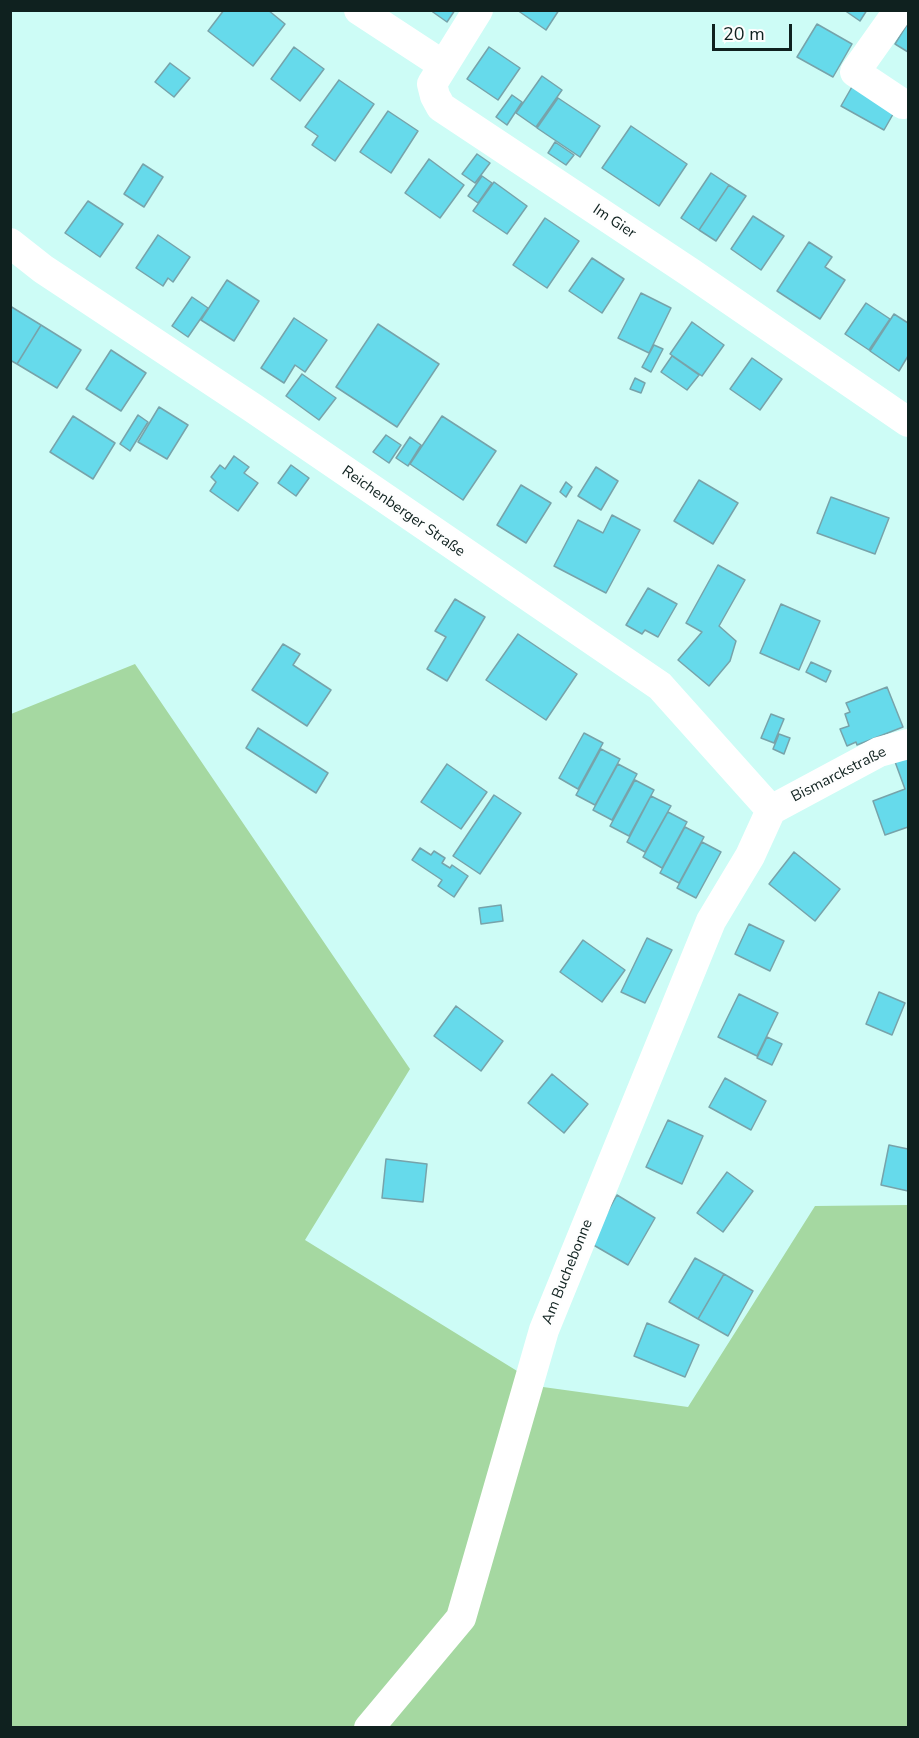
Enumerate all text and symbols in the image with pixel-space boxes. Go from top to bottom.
scale bar [715,12,794,50]
text: 20 m [723,22,765,46]
street label: Im Gier [589,201,639,243]
street label: Reichenberger Straße [338,463,468,561]
street label: Bismarckstraße [789,743,889,807]
street label: Am Buchebonne [539,1217,597,1327]

